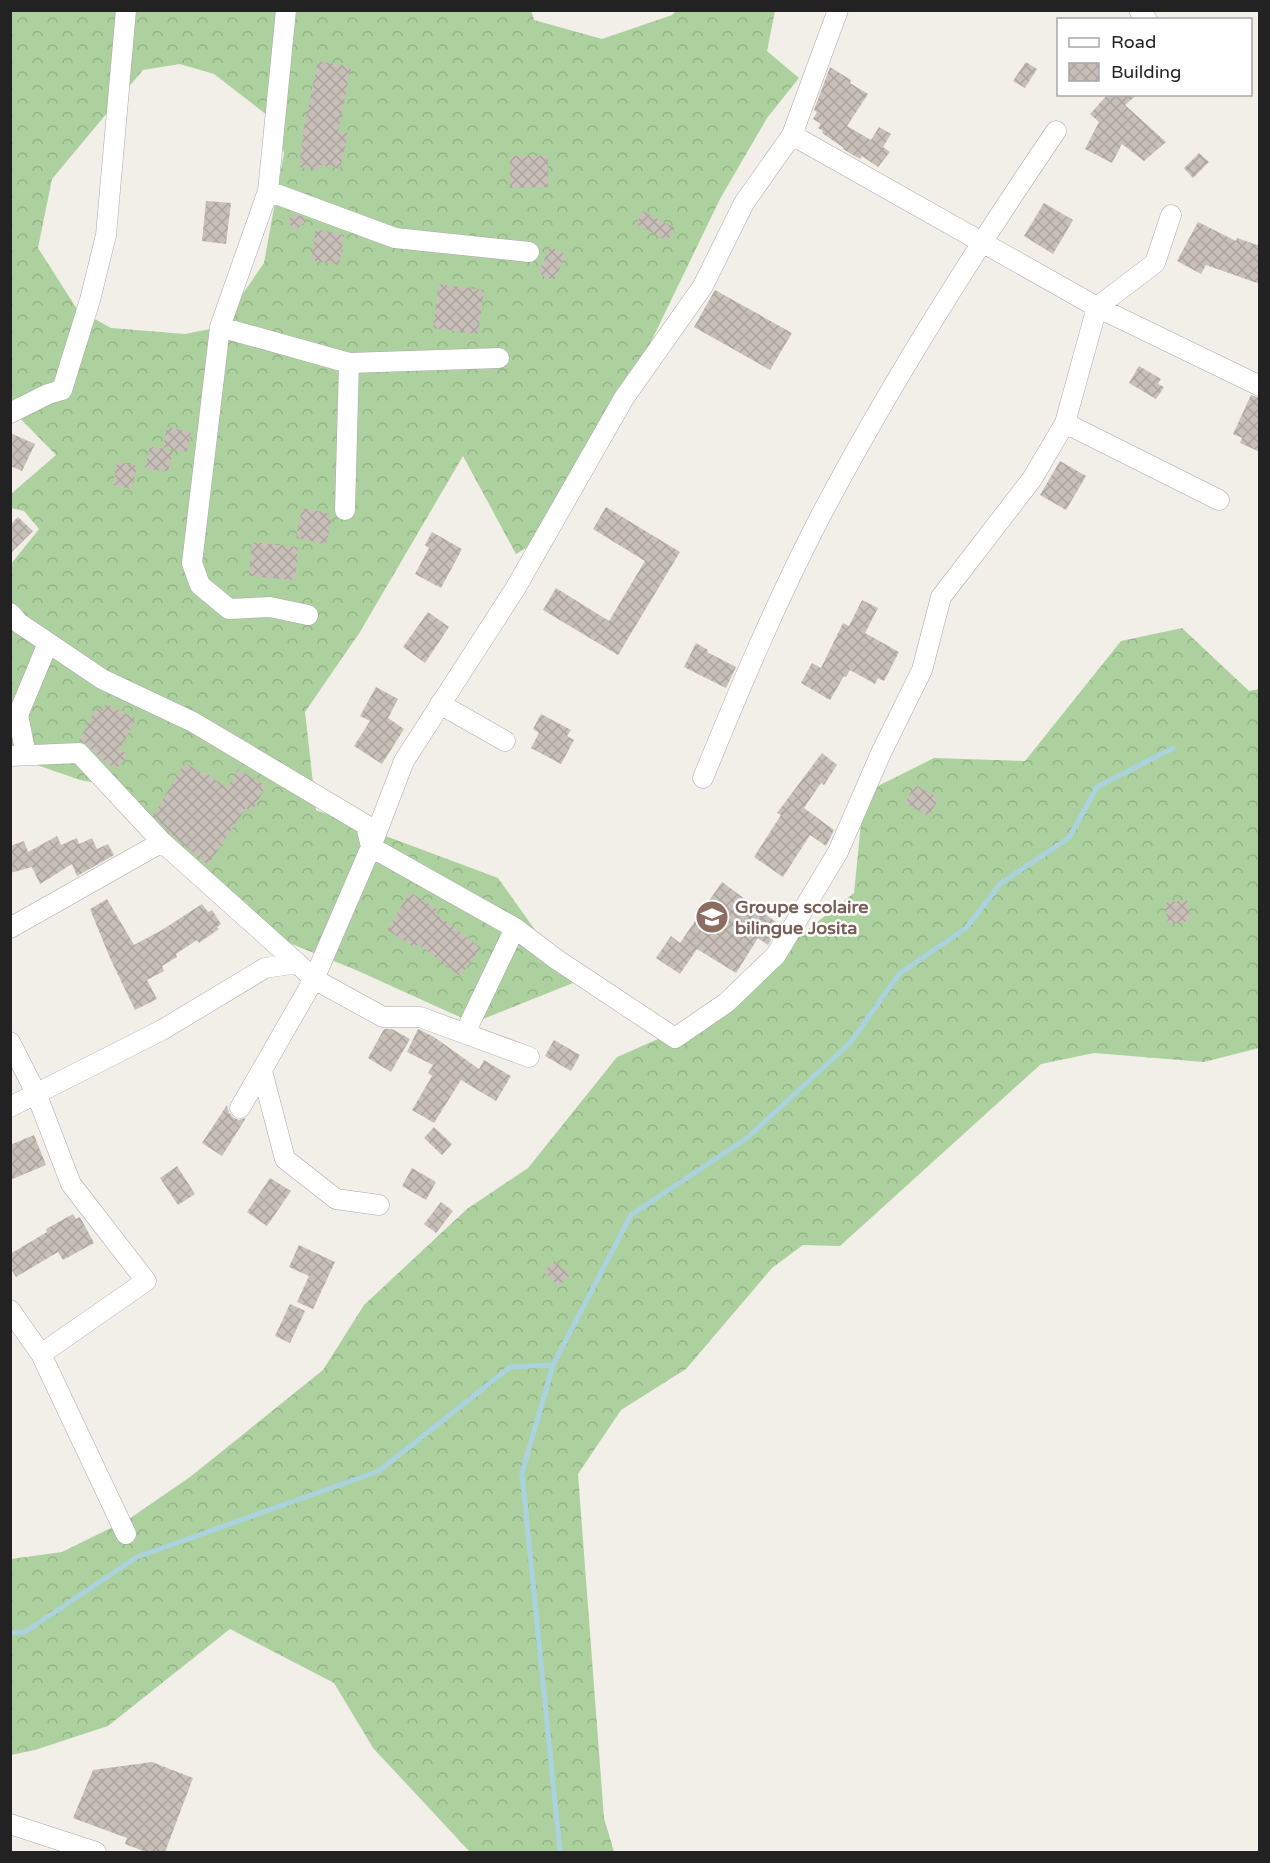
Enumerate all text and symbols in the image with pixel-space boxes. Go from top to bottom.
legend [1057,18,1252,96]
text: Road [1111,31,1156,53]
text: Building [1111,61,1181,83]
place label: Groupe scolaire bilingue Josita [735,896,868,939]
school or university icon: Groupe scolaire bilingue Josita [694,899,730,935]

